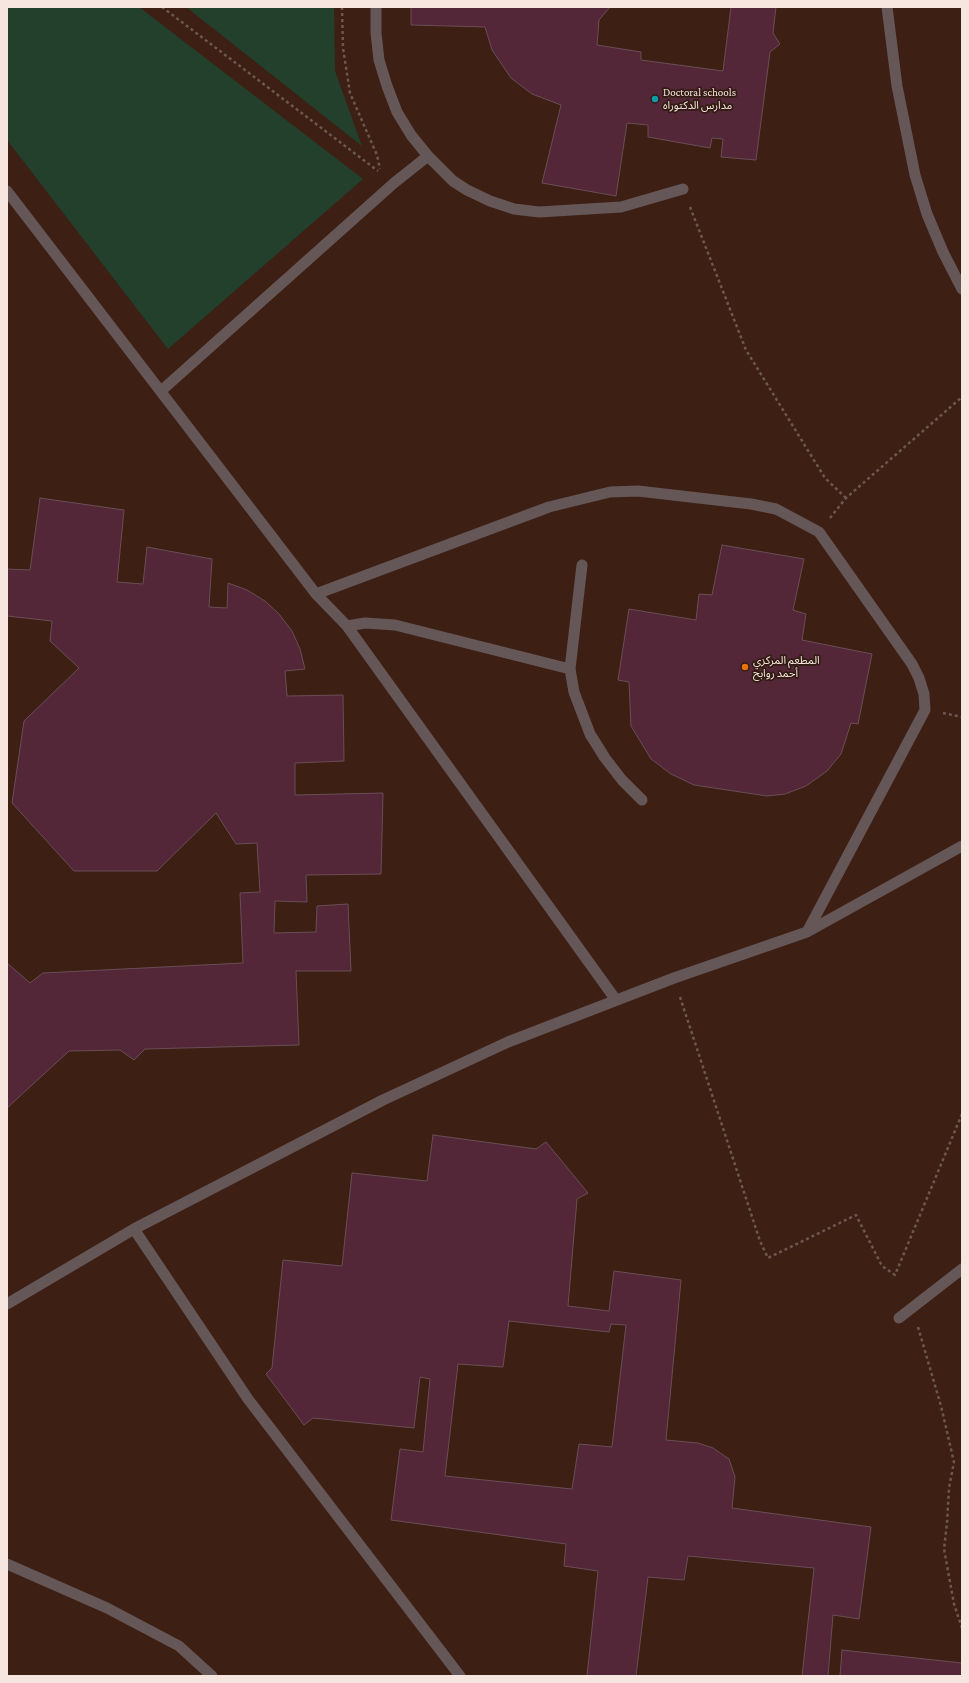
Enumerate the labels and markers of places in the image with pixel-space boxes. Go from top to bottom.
place label: Doctoral schools مدارس الدكتوراه [663,86,736,112]
marker: Doctoral schools مدارس الدكتوراه [650,94,660,104]
place label: المطعم المركزي أحمد روابح [753,654,820,680]
marker: المطعم المركزي أحمد روابح [740,662,750,672]

